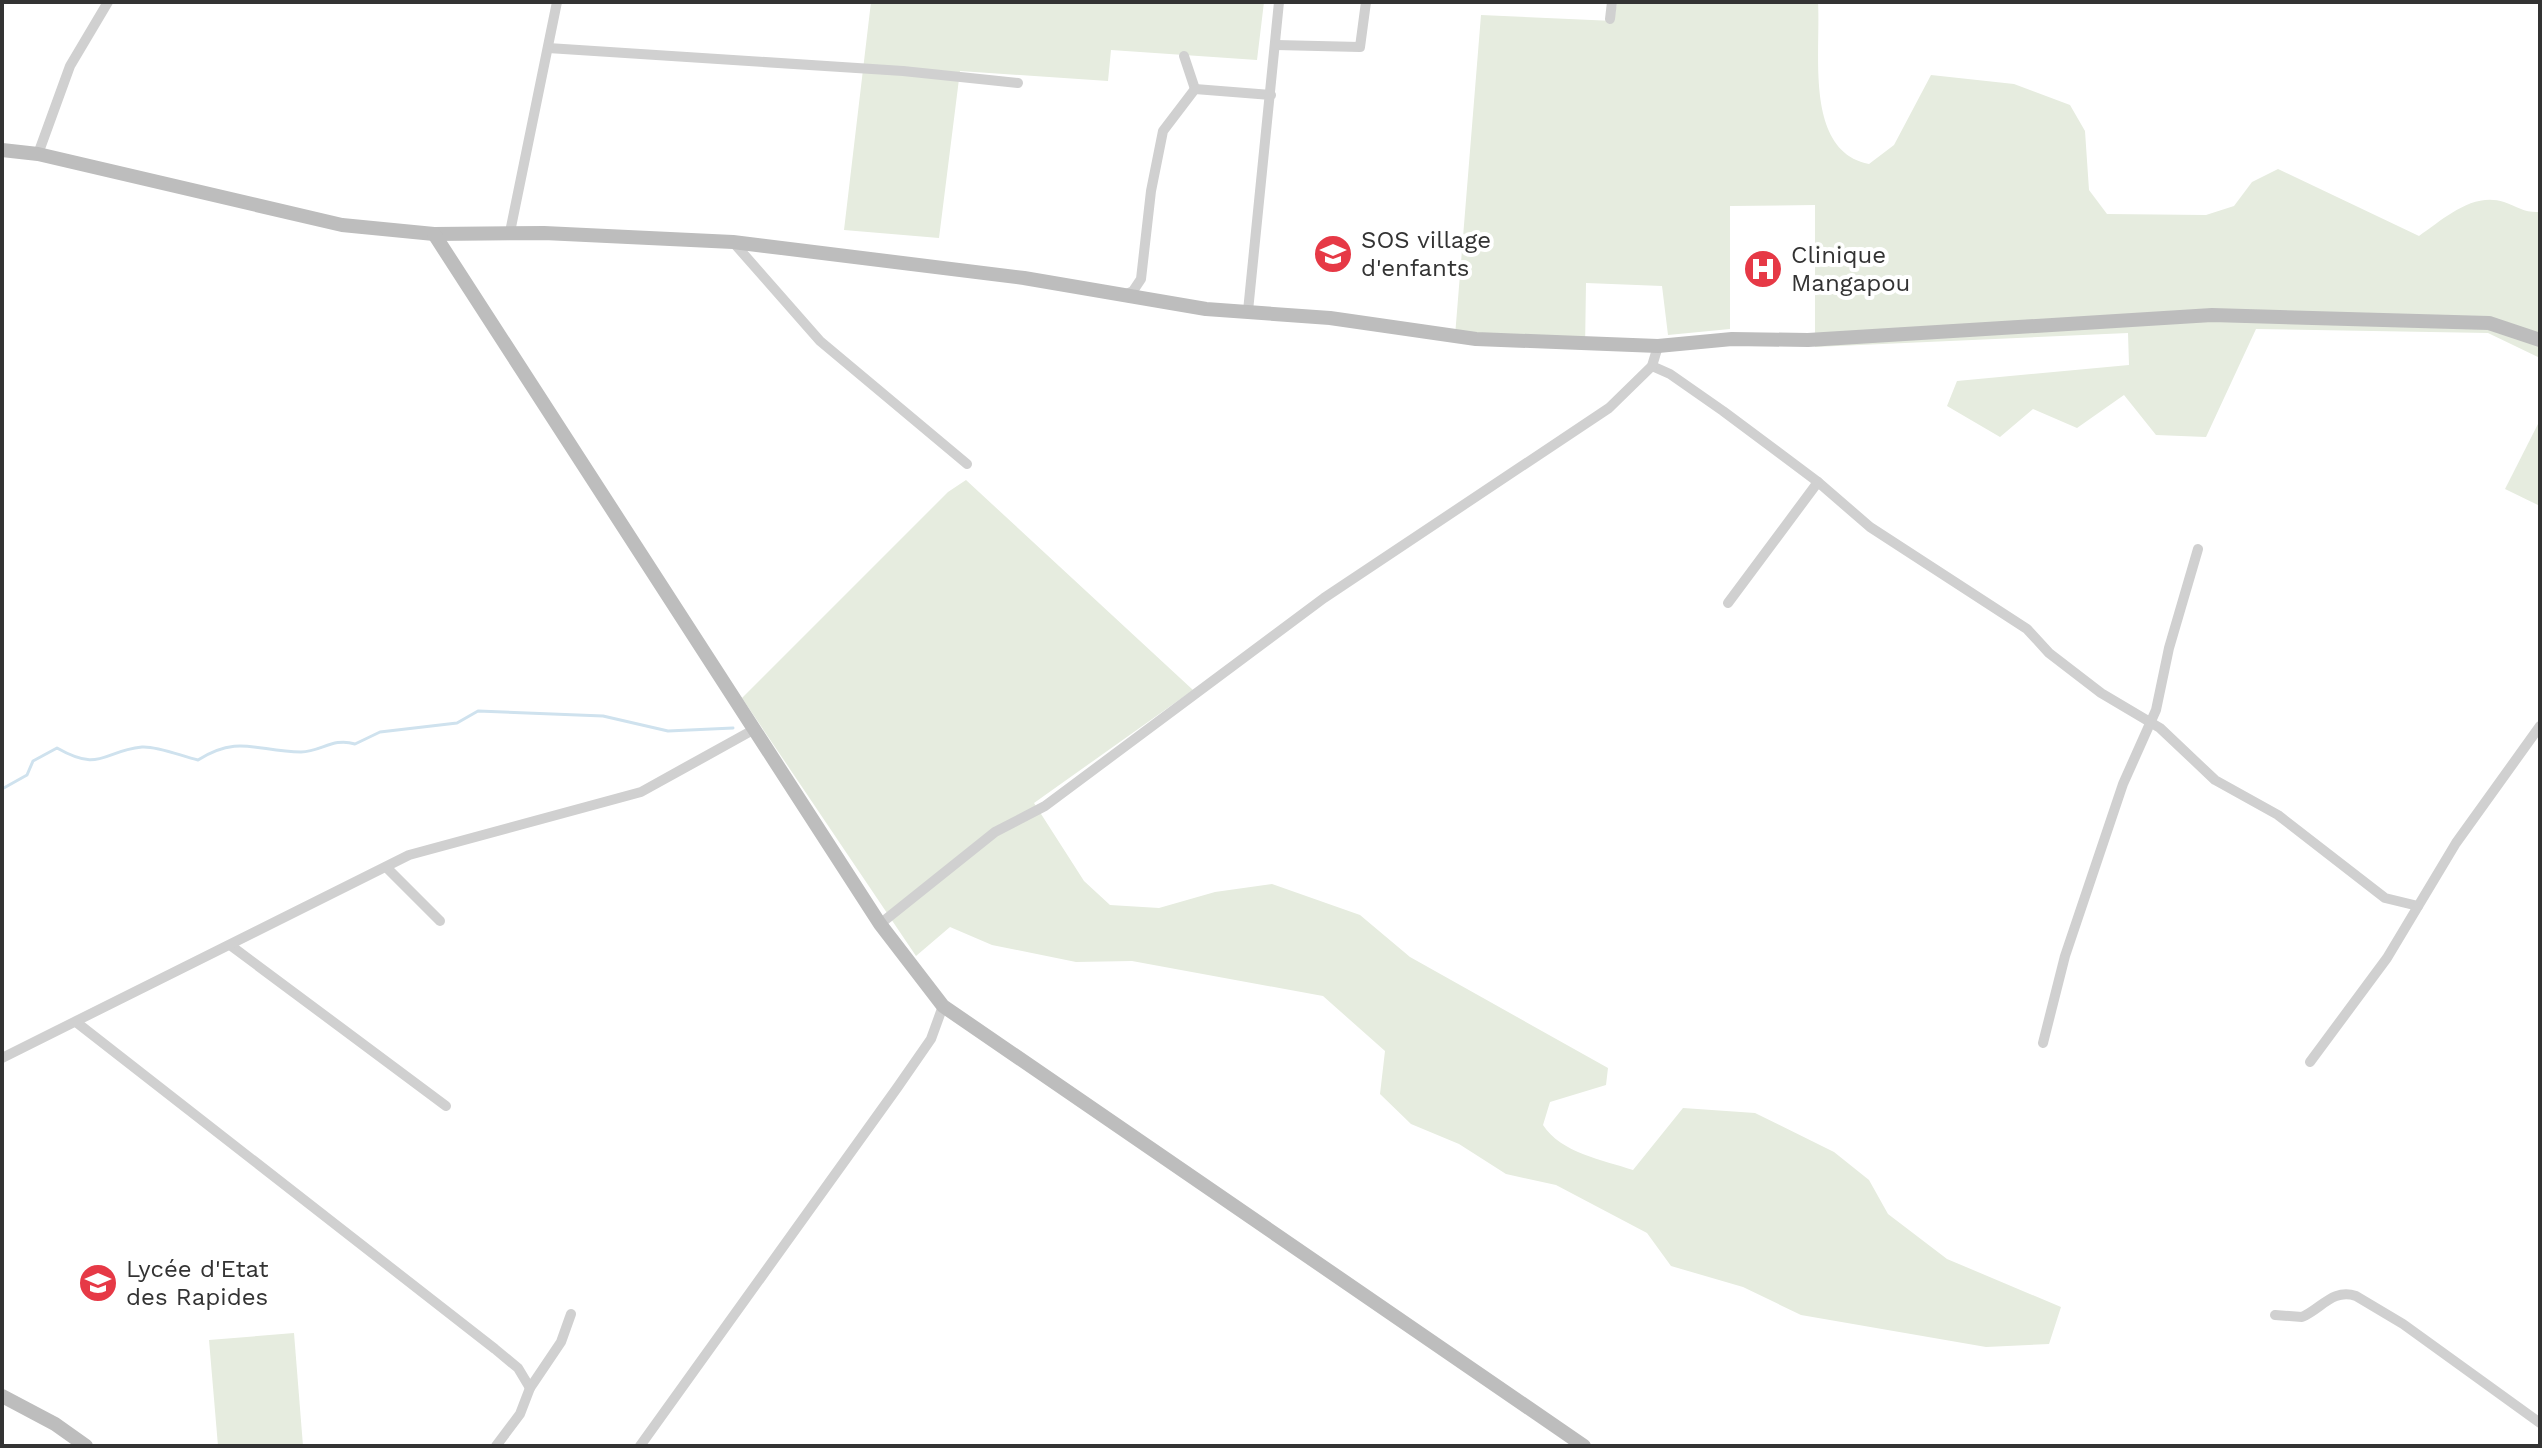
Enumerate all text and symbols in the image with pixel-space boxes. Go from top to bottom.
place label: SOS village d'enfants [1361,226,1491,282]
school or university icon: SOS village d'enfants [1312,233,1354,275]
place label: Clinique Mangapou [1791,241,1910,297]
hospital icon: Clinique Mangapou [1742,248,1784,290]
place label: Lycée d'Etat des Rapides [126,1255,269,1311]
school or university icon: Lycée d'Etat des Rapides [77,1262,119,1304]

